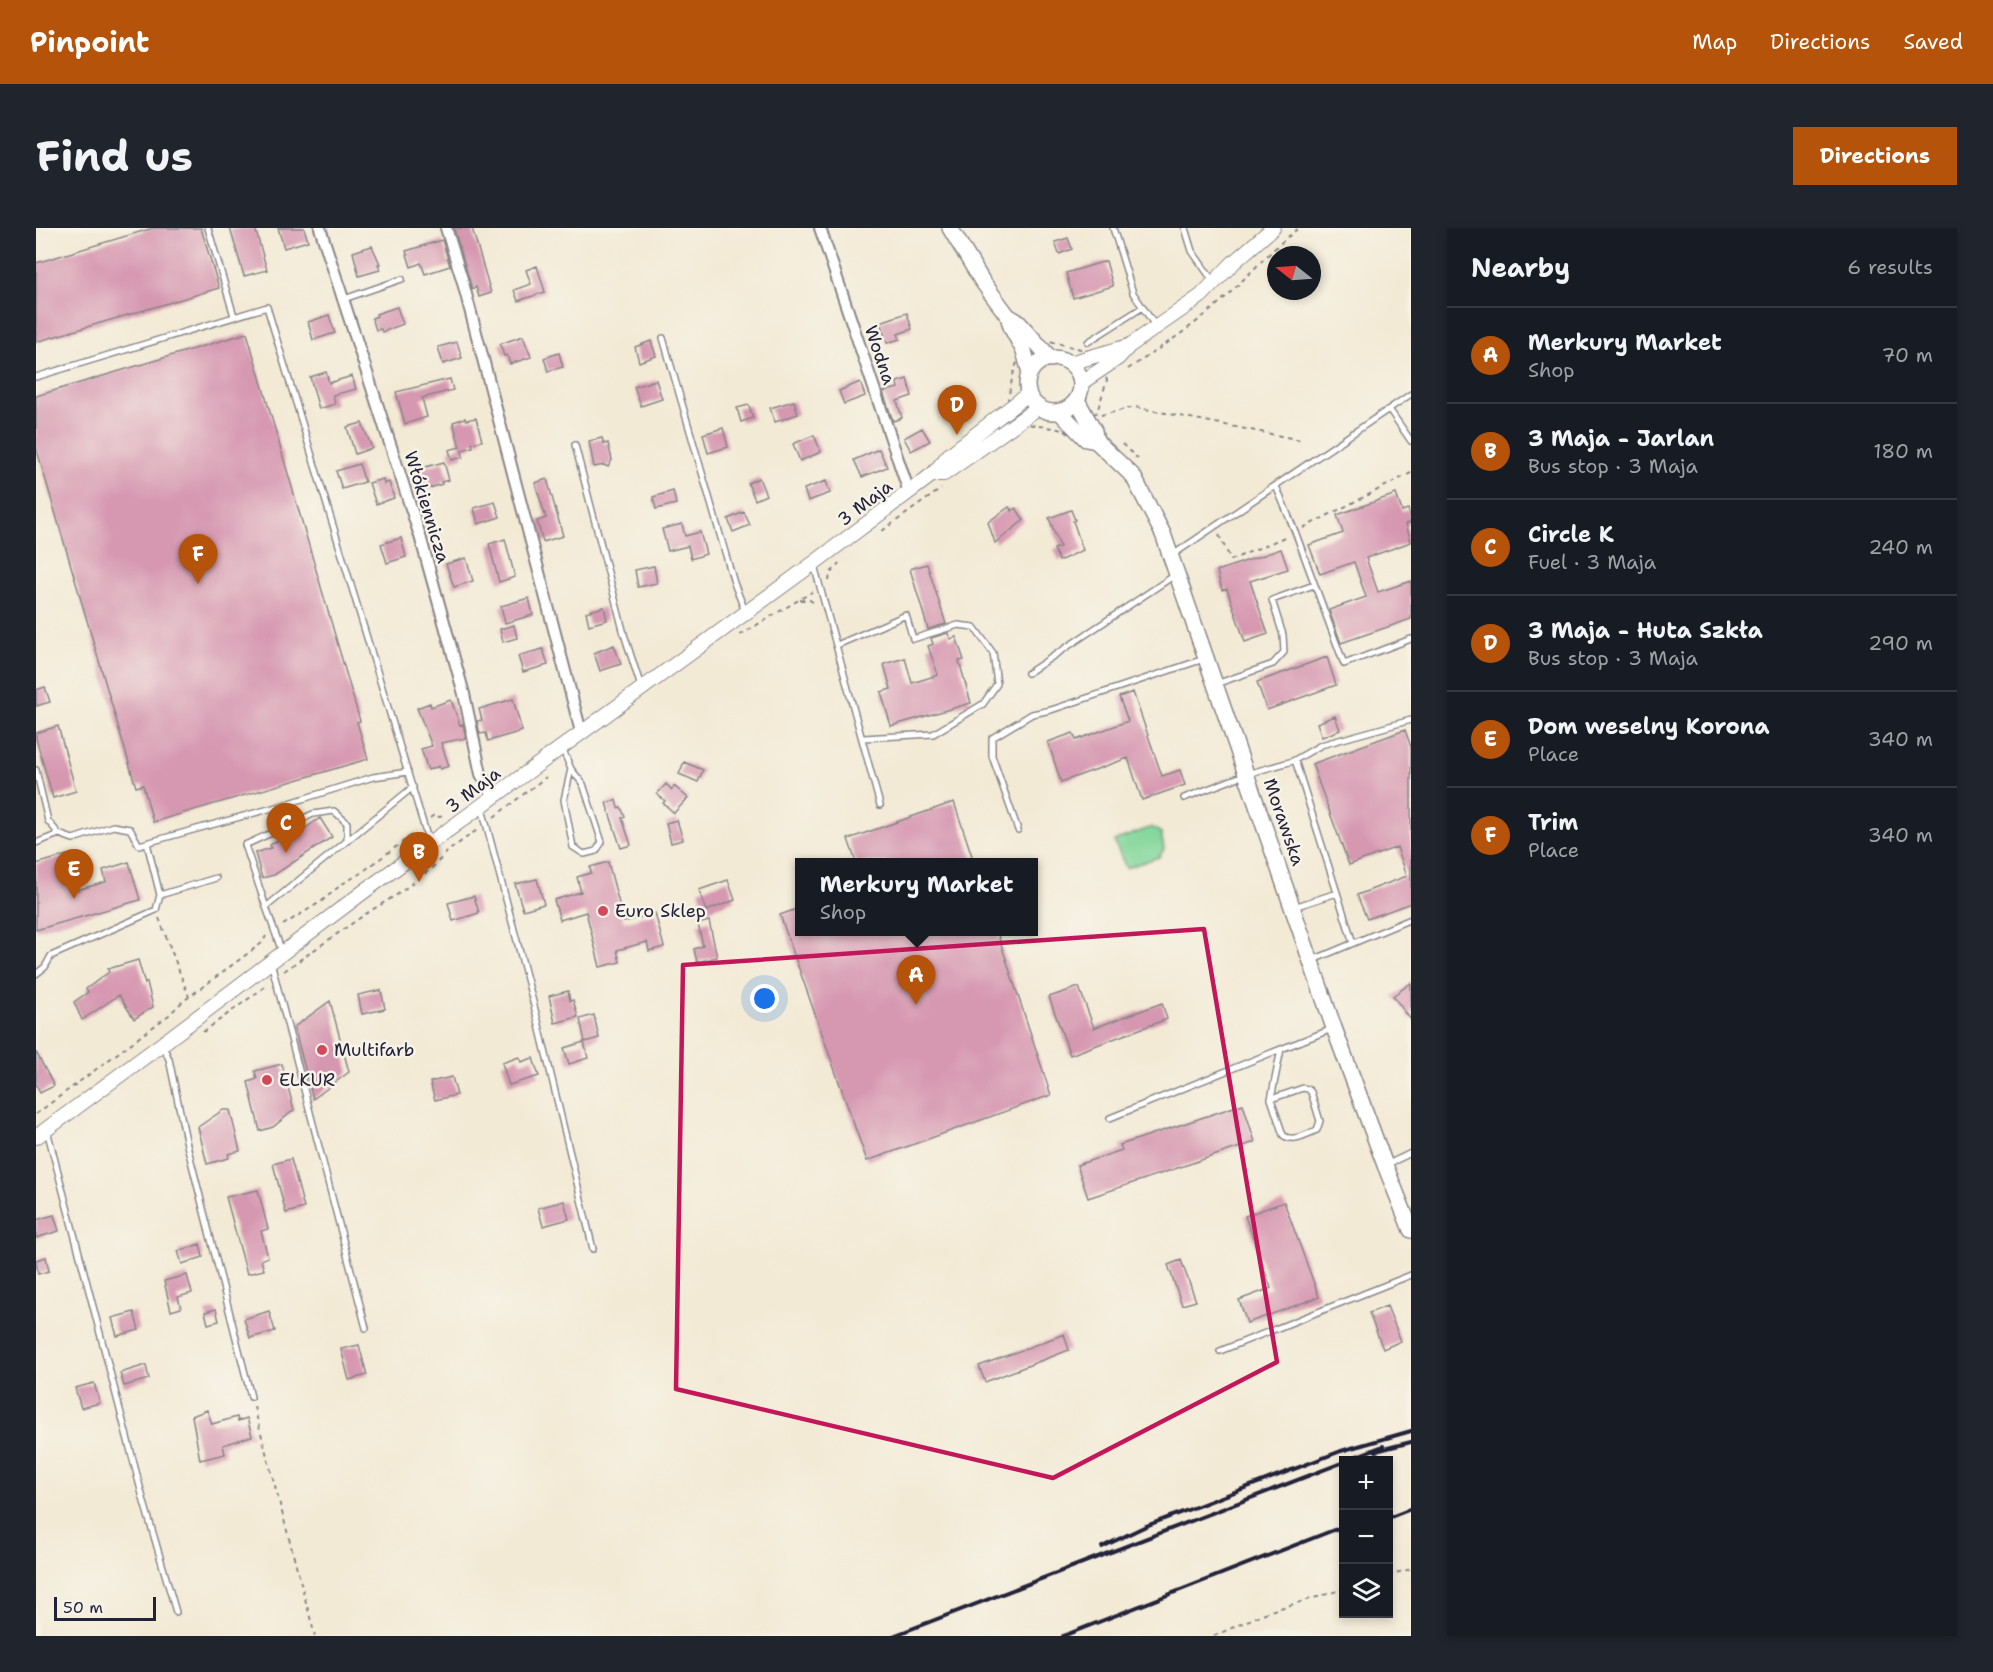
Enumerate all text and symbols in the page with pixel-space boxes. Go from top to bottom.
text: Pinpoint [30,23,149,61]
text: Map [1692,28,1737,56]
text: Directions [1770,28,1870,56]
text: Saved [1903,28,1963,56]
button: Directions [1793,127,1957,185]
text: Find us [36,128,193,184]
north arrow [1267,246,1321,300]
text: Nearby [1471,250,1570,285]
text: 6 results [1847,254,1933,280]
street label: Wodna [859,322,901,388]
text: Merkury Market [1528,328,1722,357]
text: A [1483,342,1498,368]
text: 70 m [1881,342,1933,368]
text: Shop [1528,357,1575,383]
pin: D [938,386,976,435]
text: 3 Maja - Jarlan [1528,424,1714,453]
text: B [1484,438,1497,464]
text: 180 m [1873,438,1933,464]
street label: Włókiennicza [399,448,455,566]
text: Bus stop · 3 Maja [1528,453,1698,479]
street label: 3 Maja [833,474,897,532]
text: Circle K [1528,520,1614,549]
pin: F [178,534,218,584]
text: C [1484,534,1497,560]
text: 240 m [1868,534,1933,560]
text: Fuel · 3 Maja [1528,549,1656,575]
text: 3 Maja - Huta Szkła [1528,616,1763,645]
text: D [1483,630,1498,656]
text: 290 m [1868,630,1933,656]
text: Bus stop · 3 Maja [1528,645,1698,671]
text: Dom weselny Korona [1528,712,1769,741]
text: E [1484,726,1497,752]
text: 340 m [1868,726,1933,752]
text: Place [1528,741,1579,767]
street label: 3 Maja [441,761,505,819]
street label: Morawska [1258,775,1310,869]
pin: C [266,804,306,853]
text: Trim [1528,808,1578,837]
text: F [1485,822,1496,848]
text: 340 m [1868,822,1933,848]
pin: B [400,832,439,882]
text: Place [1528,837,1579,863]
pin: E [54,850,93,899]
popup [795,858,1038,936]
text: Merkury Market [820,870,1013,899]
place label: Euro Sklep [615,899,706,923]
text: Shop [820,899,866,925]
marker: Euro Sklep [596,904,610,918]
pin: A [896,956,936,1005]
your location [750,984,779,1013]
place label: Multifarb [334,1038,414,1062]
marker: Multifarb [315,1043,329,1057]
place label: ELKUR [279,1068,335,1092]
marker: ELKUR [260,1073,274,1087]
map controls [1339,1456,1393,1618]
button: + [1339,1456,1393,1510]
button: − [1339,1510,1393,1564]
button: layers [1339,1564,1393,1618]
scale bar [54,1594,156,1622]
text: 50 m [63,1597,103,1618]

